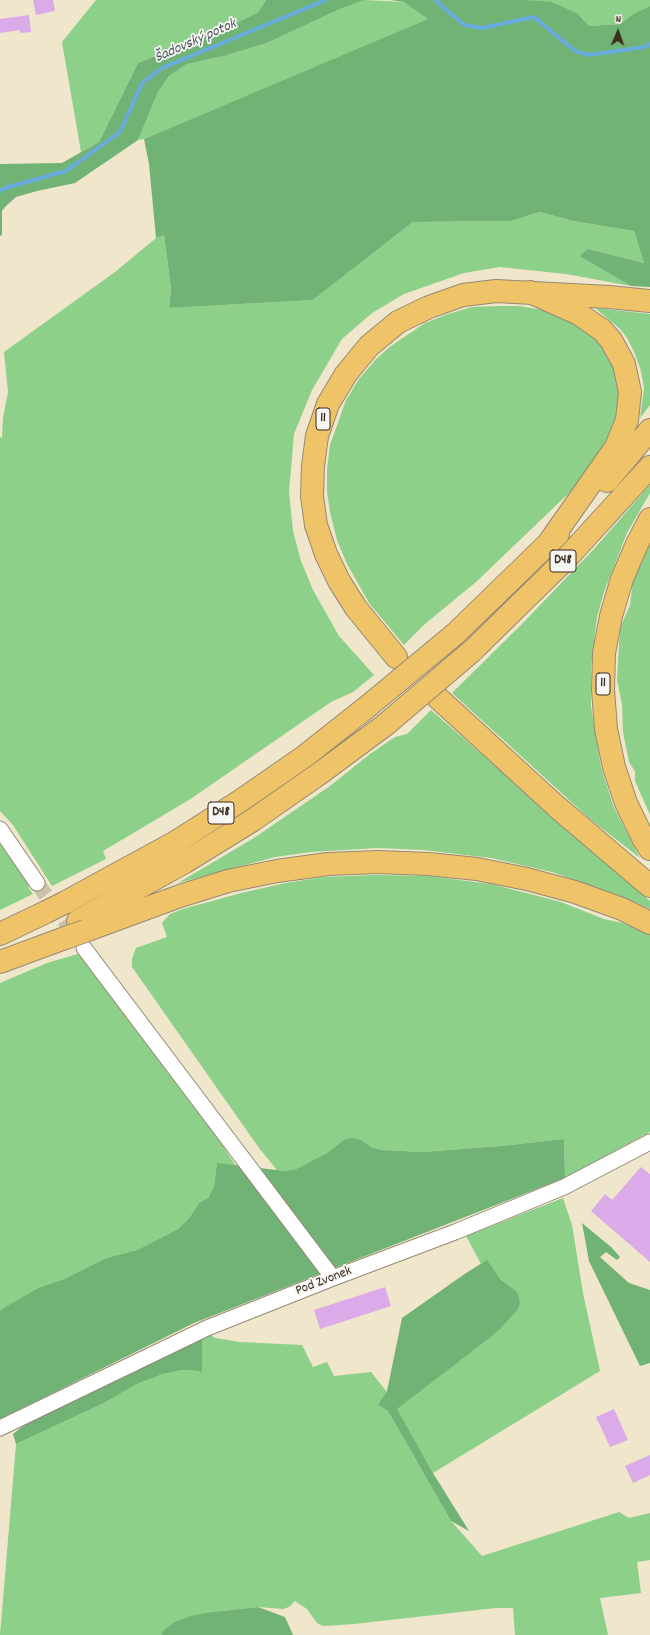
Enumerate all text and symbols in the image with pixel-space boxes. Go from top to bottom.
north arrow [598,12,638,52]
text: N [615,12,621,28]
water label: Šadovský potok [153,16,239,68]
road number: 11 [316,408,330,430]
road number: D48 [550,550,576,572]
road number: 11 [596,673,610,695]
road number: D48 [208,802,234,824]
street label: Pod Zvonek [293,1264,355,1300]

